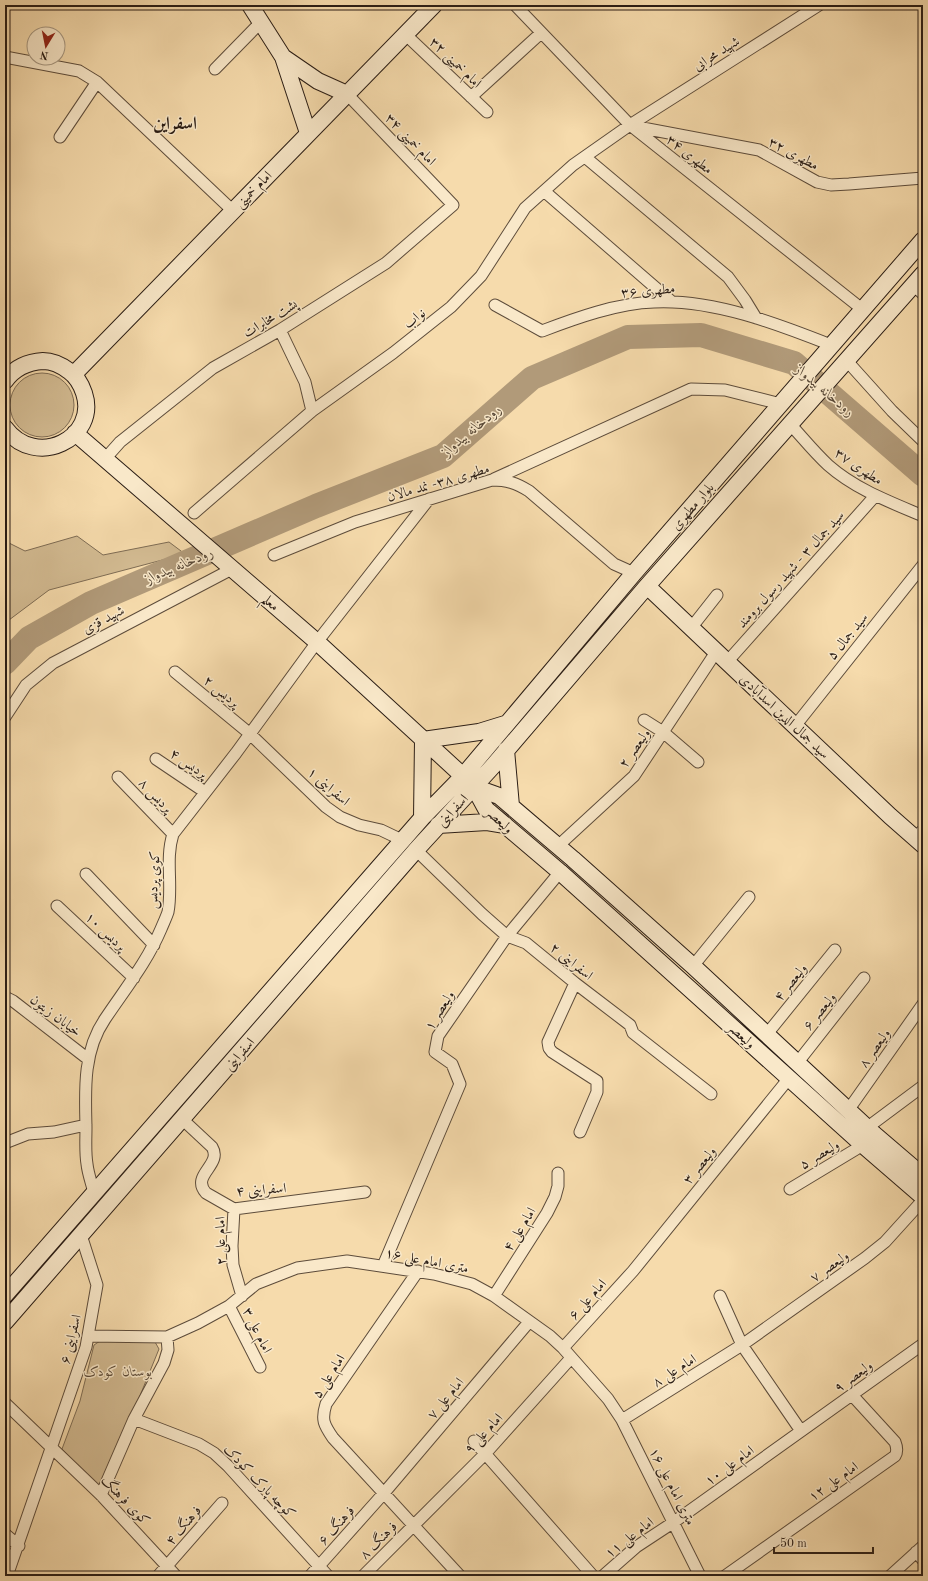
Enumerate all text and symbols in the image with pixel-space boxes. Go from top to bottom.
north arrow [26,26,66,66]
street label: شهید محرابی [691,34,743,75]
street label: امام خمینی ۳۲ [423,35,484,94]
text: N [39,48,50,61]
street label: امام خمینی ۳۴ [379,111,438,172]
district label: اسفراین [153,115,197,135]
street label: مطهری ۳۴ [663,133,715,178]
street label: مطهری ۳۲ [766,135,821,174]
street label: امام خمینی [233,169,278,214]
street label: مطهری ۳۶ [620,282,676,301]
street label: پشت مخابرات [241,297,302,342]
street label: نواب [401,306,429,332]
water label: رودخانه بیدواز [791,361,857,420]
water label: رودخانه بیدواز [439,402,505,461]
street label: مطهری ۳۷ [831,446,885,489]
street label: مطهری ۳۸- نمد مالان [385,462,491,505]
street label: بلوار مطهری [669,480,718,534]
street label: سید جمال ۳ - شهید رسول برومند [735,508,848,632]
water label: رودخانه بیدواز [142,545,216,588]
street label: معلم [255,592,281,619]
street label: شهید قزی [80,603,128,638]
street label: سید جمال ۵ [825,610,872,663]
street label: سید جمال الدین اسدآبادی [736,670,833,762]
street label: پردیس ۲ [200,673,243,713]
street label: ولیعصر ۲ [617,727,655,772]
street label: پردیس ۴ [166,746,211,784]
street label: اسفراینی ۱ [303,765,352,810]
street label: پردیس ۸ [134,776,176,818]
street label: اسفراینی [435,792,472,831]
street label: ولیعصر [480,804,516,838]
street label: کوی پردیس [145,851,165,910]
street label: پردیس ۱۰ [81,910,129,956]
street label: اسفراینی ۲ [546,940,595,985]
street label: ولیعصر ۴ [772,961,811,1005]
street label: ولیعصر ۱ [422,988,459,1034]
street label: ولیعصر ۶ [801,990,840,1034]
street label: خیابان زیتون [27,992,83,1040]
street label: ولیعصر [722,1019,758,1053]
street label: ولیعصر ۸ [857,1027,895,1072]
street label: اسفراینی [222,1036,259,1075]
street label: ولیعصر ۵ [797,1138,843,1174]
street label: ولیعصر ۳ [681,1144,720,1188]
street label: اسفراینی ۴ [235,1181,287,1201]
street label: امام علی ۴ [501,1205,543,1257]
street label: امام علی ۲ [214,1216,233,1266]
street label: ۱۶ متری امام علی [383,1246,470,1281]
street label: ولیعصر ۷ [808,1249,853,1287]
street label: امام علی ۶ [566,1277,613,1326]
street label: امام علی ۳ [236,1305,274,1358]
street label: اسفراینی ۶ [58,1313,86,1366]
street label: امام علی ۵ [310,1352,352,1404]
street label: امام علی ۸ [650,1352,702,1394]
street label: ولیعصر ۹ [832,1358,877,1397]
park label: بوستان کودک [84,1365,153,1380]
street label: امام علی ۷ [425,1375,471,1425]
street label: امام علی ۹ [462,1411,509,1460]
street label: کوچه پارک کودک [219,1442,298,1523]
street label: امام علی ۱۰ [702,1443,760,1492]
street label: ۱۶ متری امام علی [642,1446,698,1530]
street label: امام علی ۱۲ [806,1460,864,1508]
street label: کوی فرهنگ [98,1471,154,1529]
street label: فرهنگ ۴ [161,1501,205,1549]
street label: فرهنگ ۶ [314,1502,358,1548]
street label: امام علی ۱۱ [603,1515,660,1565]
street label: فرهنگ ۸ [355,1517,401,1563]
scale bar [774,1529,873,1555]
text: 50 m [780,1537,807,1550]

